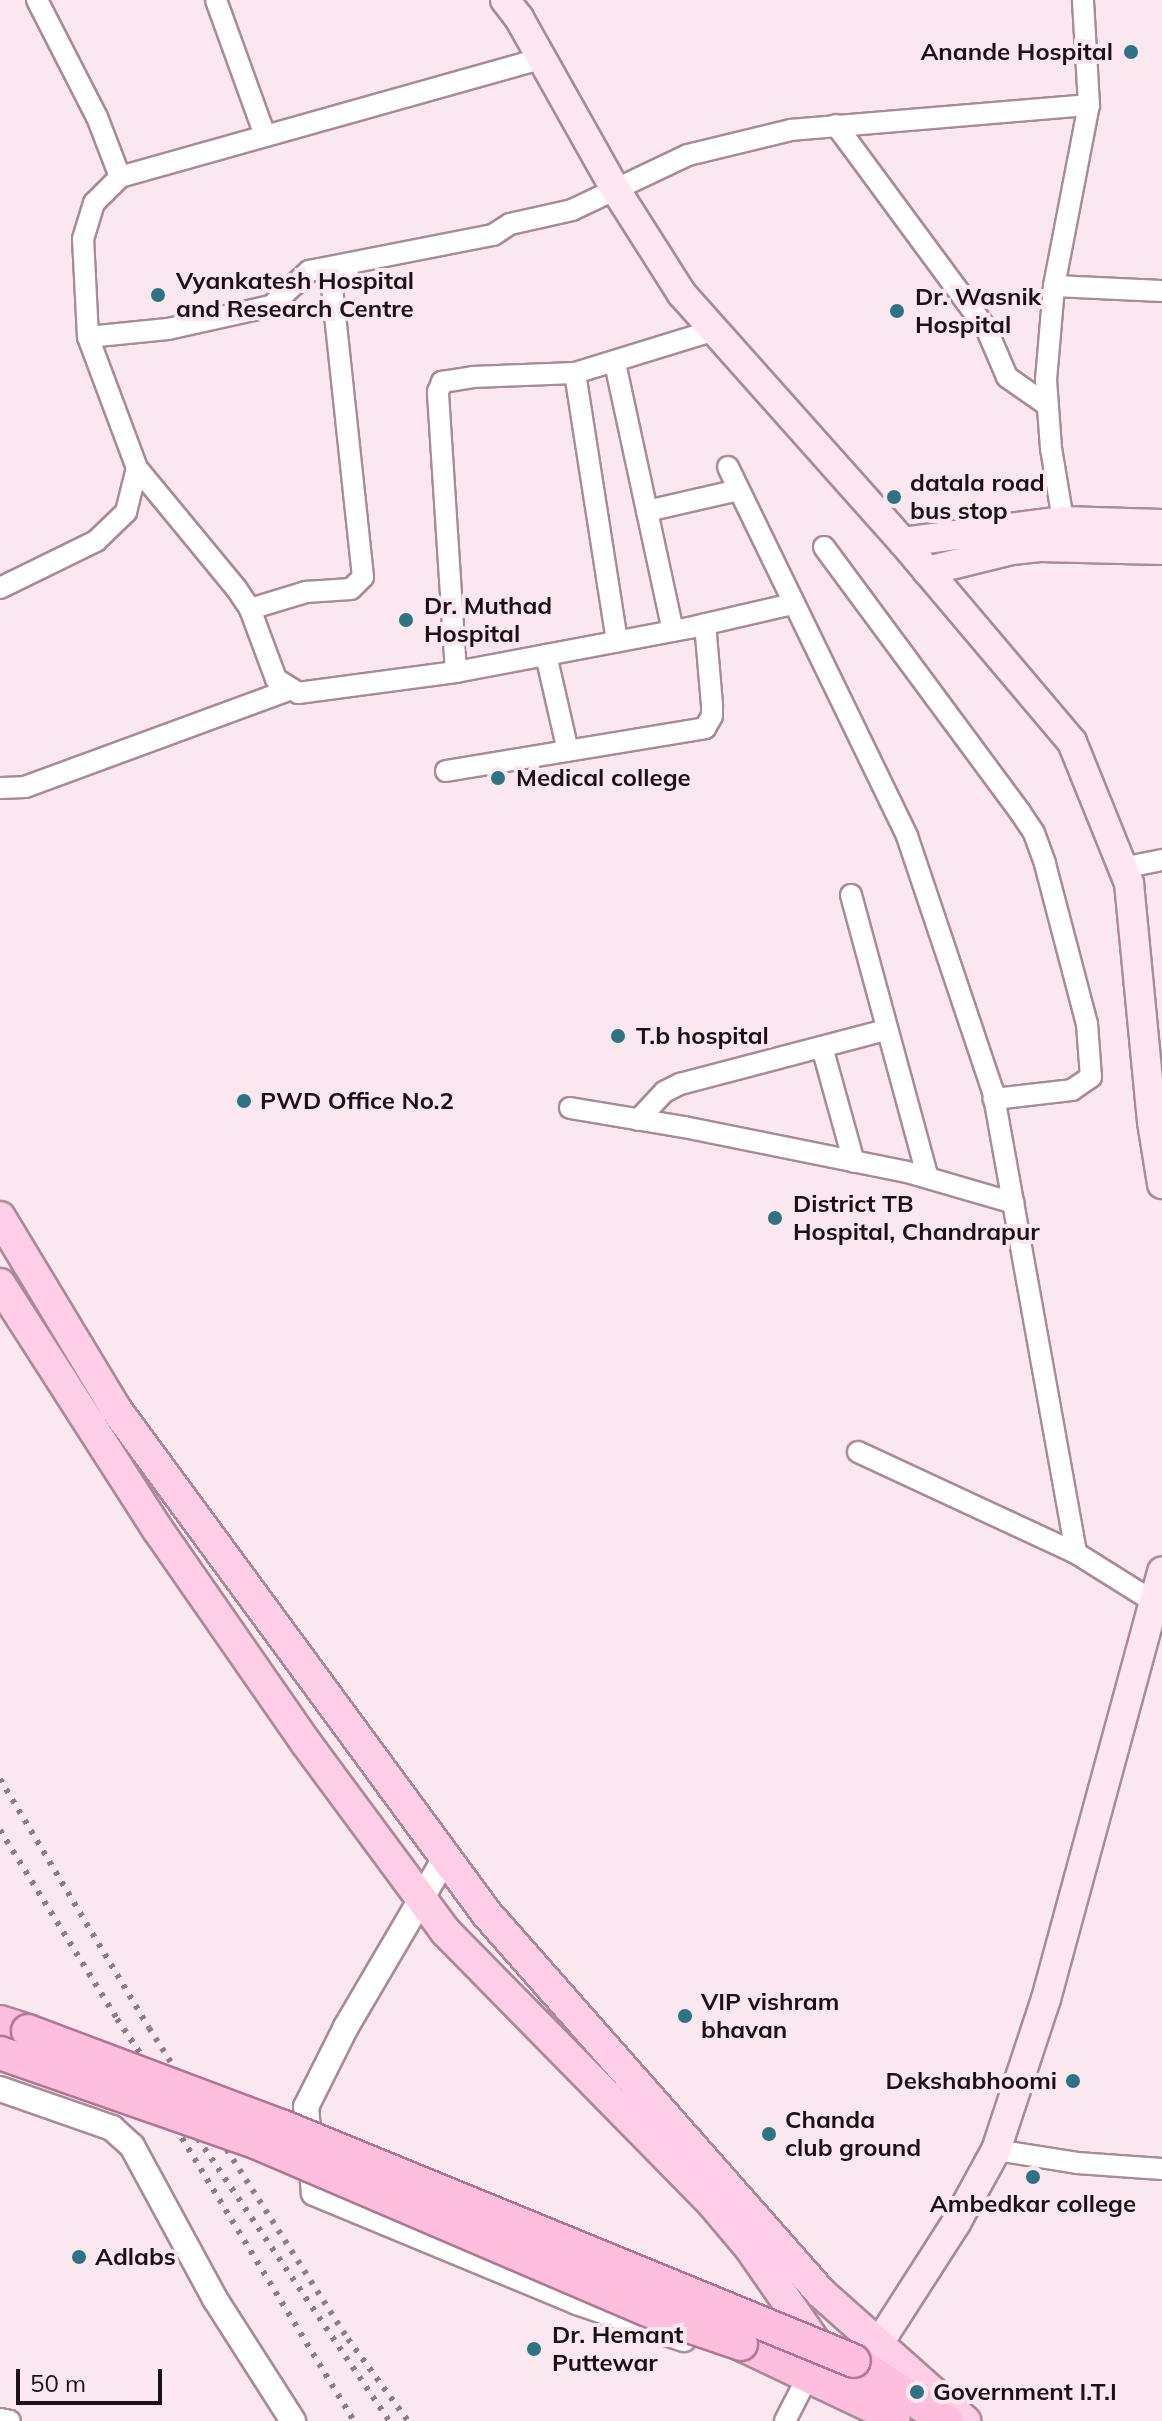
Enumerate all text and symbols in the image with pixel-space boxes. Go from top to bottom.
place label: Anande Hospital [920,38,1113,66]
marker: Anande Hospital [1120,41,1142,63]
place label: Vyankatesh Hospital and Research Centre [176,267,414,323]
place label: Dr. Wasnik Hospital [915,283,1041,339]
marker: Vyankatesh Hospital and Research Centre [147,284,169,306]
marker: Dr. Wasnik Hospital [886,300,908,322]
place label: datala road bus stop [910,469,1045,525]
marker: datala road bus stop [885,488,903,506]
place label: Dr. Muthad Hospital [424,592,552,648]
marker: Dr. Muthad Hospital [395,609,417,631]
place label: Medical college [516,764,691,792]
marker: Medical college [487,767,509,789]
place label: T.b hospital [636,1022,769,1050]
marker: T.b hospital [607,1025,629,1047]
place label: PWD Office No.2 [260,1087,454,1115]
marker: PWD Office No.2 [235,1092,253,1110]
place label: District TB Hospital, Chandrapur [793,1190,1040,1246]
marker: District TB Hospital, Chandrapur [764,1207,786,1229]
place label: VIP vishram bhavan [701,1988,839,2044]
marker: VIP vishram bhavan [676,2007,694,2025]
place label: Dekshabhoomi [886,2067,1057,2095]
marker: Dekshabhoomi [1064,2072,1082,2090]
place label: Chanda club ground [785,2106,921,2162]
marker: Chanda club ground [760,2125,778,2143]
marker: Ambedkar college [1024,2168,1042,2186]
place label: Ambedkar college [930,2190,1136,2218]
place label: Adlabs [95,2243,176,2271]
marker: Adlabs [70,2248,88,2266]
place label: Dr. Hemant Puttewar [552,2321,683,2377]
marker: Dr. Hemant Puttewar [523,2338,545,2360]
scale bar [20,2353,166,2403]
text: 50 m [30,2368,86,2398]
place label: Government I.T.I [933,2378,1117,2406]
marker: Government I.T.I [908,2383,926,2401]

